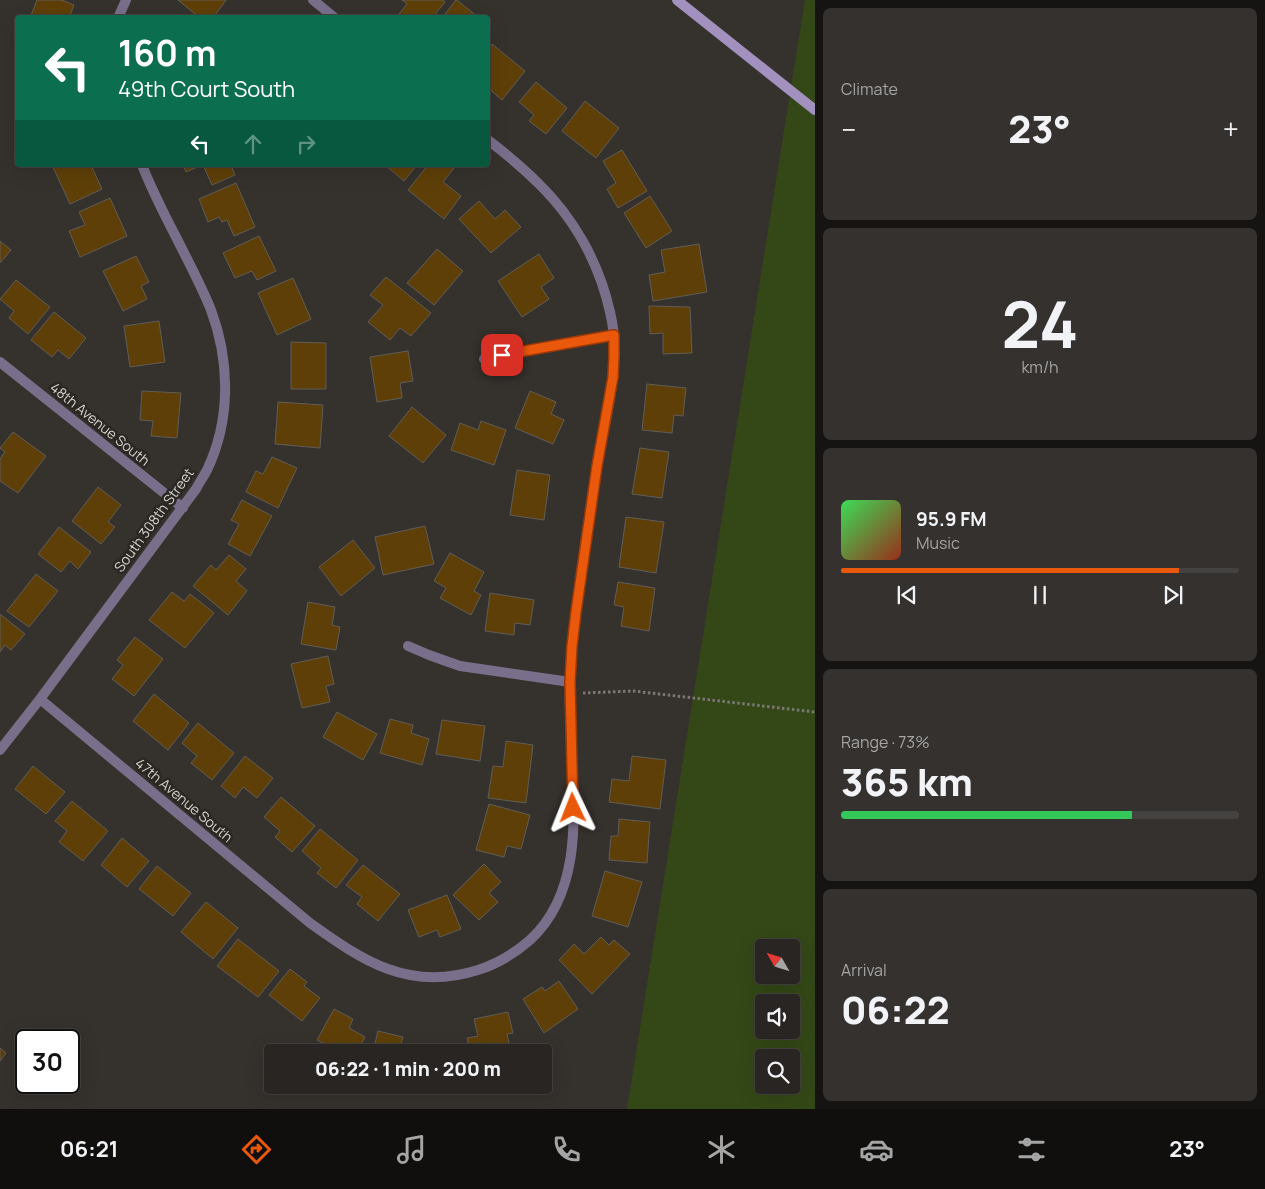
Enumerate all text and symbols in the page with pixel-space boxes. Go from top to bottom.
text: 160 m [118,29,217,77]
icon: left [35,35,100,100]
text: 49th Court South [118,74,295,104]
text: Climate [841,78,898,100]
text: 23° [1008,102,1071,154]
text: − [841,110,856,148]
text: + [1223,110,1239,148]
icon: left [186,130,214,158]
icon: ahead [239,130,267,158]
icon: right [292,130,320,158]
text: 24 [1002,279,1078,368]
pin [481,334,523,376]
icon: arrive [488,341,516,369]
text: km/h [1021,356,1059,378]
street label: 48th Avenue South [47,378,154,470]
street label: South 308th Street [109,464,198,576]
text: 95.9 FM [916,506,987,532]
text: Music [916,532,960,554]
icon: previous [893,581,921,609]
icon: pause [1026,581,1054,609]
icon: next [1159,581,1187,609]
text: Range · 73% [841,731,930,753]
street label: 47th Avenue South [132,753,237,846]
text: 365 km [841,755,973,807]
position arrow [546,781,598,833]
north arrow [755,939,800,984]
map controls [755,939,800,1094]
text: Arrival [841,959,887,981]
text: 06:22 [841,983,950,1035]
button: sound [755,994,800,1039]
speed limit sign: 30 [15,1029,80,1094]
button: search [755,1049,800,1094]
text: 06:22 · 1 min · 200 m [315,1056,501,1082]
icon: directions [239,1132,274,1167]
icon: music [394,1132,429,1167]
icon: phone [549,1132,584,1167]
icon: climate [704,1132,739,1167]
icon: car [859,1132,894,1167]
icon: filters [1014,1132,1049,1167]
text: 06:21 [60,1134,118,1164]
text: 23° [1169,1134,1205,1164]

